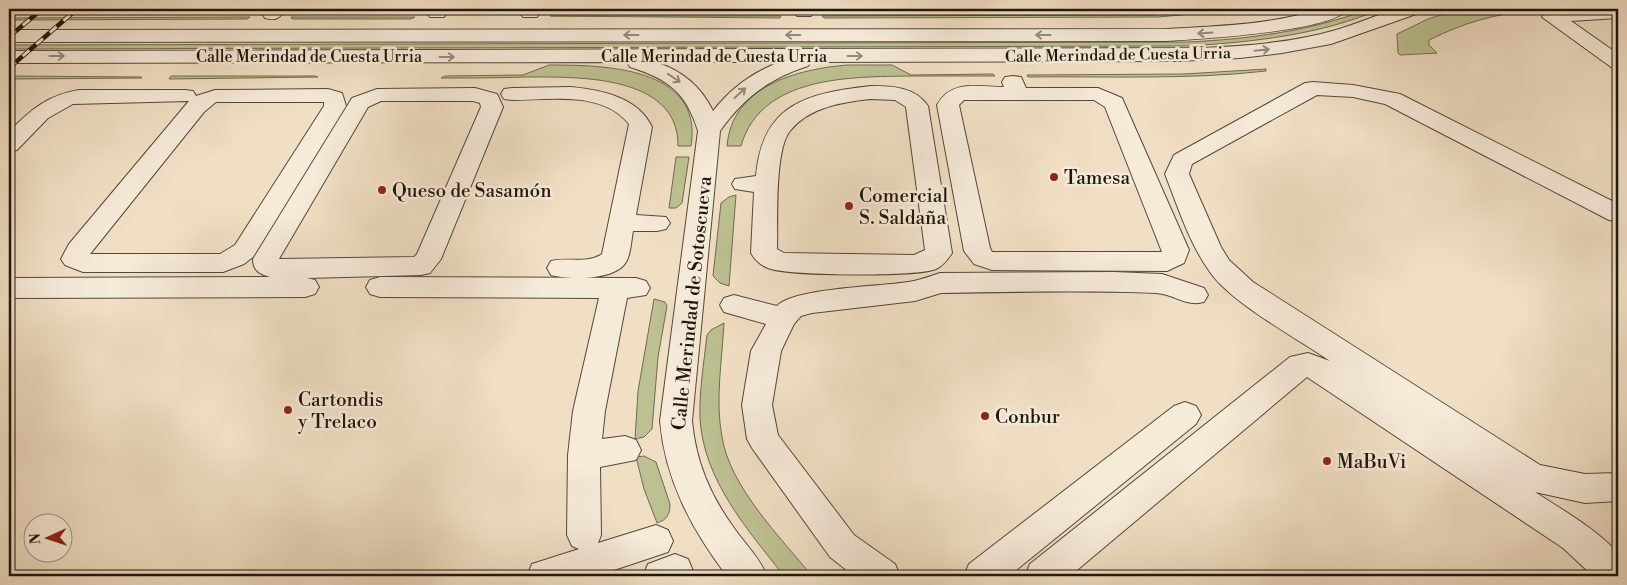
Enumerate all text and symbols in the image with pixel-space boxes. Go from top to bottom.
one-way arrow [1198,29,1214,38]
one-way arrow [623,30,639,40]
one-way arrow [785,30,802,40]
one-way arrow [1035,30,1052,40]
street label: Calle Merindad de Cuesta Urria [1005,43,1232,67]
one-way arrow [1254,45,1270,54]
street label: Calle Merindad de Cuesta Urria [196,47,423,67]
street label: Calle Merindad de Cuesta Urria [601,47,828,67]
one-way arrow [846,51,863,61]
one-way arrow [49,52,65,61]
one-way arrow [439,52,455,62]
one-way arrow [667,73,681,83]
one-way arrow [733,87,746,99]
place label: Tamesa [1064,166,1130,190]
marker: Tamesa [1048,171,1060,183]
street label: Calle Merindad de Sotoscueva [667,175,717,431]
place label: Queso de Sasamón [392,179,552,203]
marker: Queso de Sasamón [376,184,388,196]
place label: Comercial S. Saldaña [859,184,948,230]
marker: Comercial S. Saldaña [843,200,855,212]
place label: Cartondis y Trelaco [297,388,383,434]
marker: Cartondis y Trelaco [282,404,294,416]
place label: Conbur [995,405,1060,429]
marker: Conbur [979,410,991,422]
place label: MaBuVi [1337,450,1406,474]
marker: MaBuVi [1321,455,1333,467]
north arrow [22,512,72,562]
text: N [27,533,45,545]

